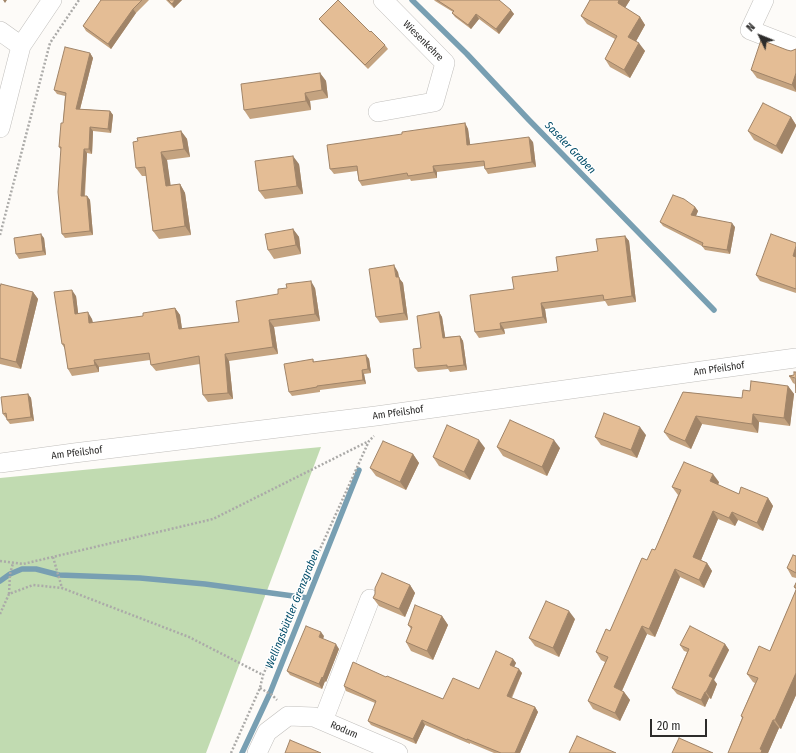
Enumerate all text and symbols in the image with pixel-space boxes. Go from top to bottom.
north arrow [740,16,780,56]
street label: Wiesenkehre [400,18,446,64]
text: N [744,21,758,34]
water label: Saseler Graben [542,119,598,177]
street label: Am Pfeilshof [693,359,745,379]
street label: Am Pfeilshof [372,403,424,423]
street label: Am Pfeilshof [51,444,103,462]
water label: Wellingsbüttler Grenzgraben [263,547,323,671]
scale bar [652,711,709,737]
street label: Rodum [328,719,360,741]
text: 20 m [657,719,681,733]

